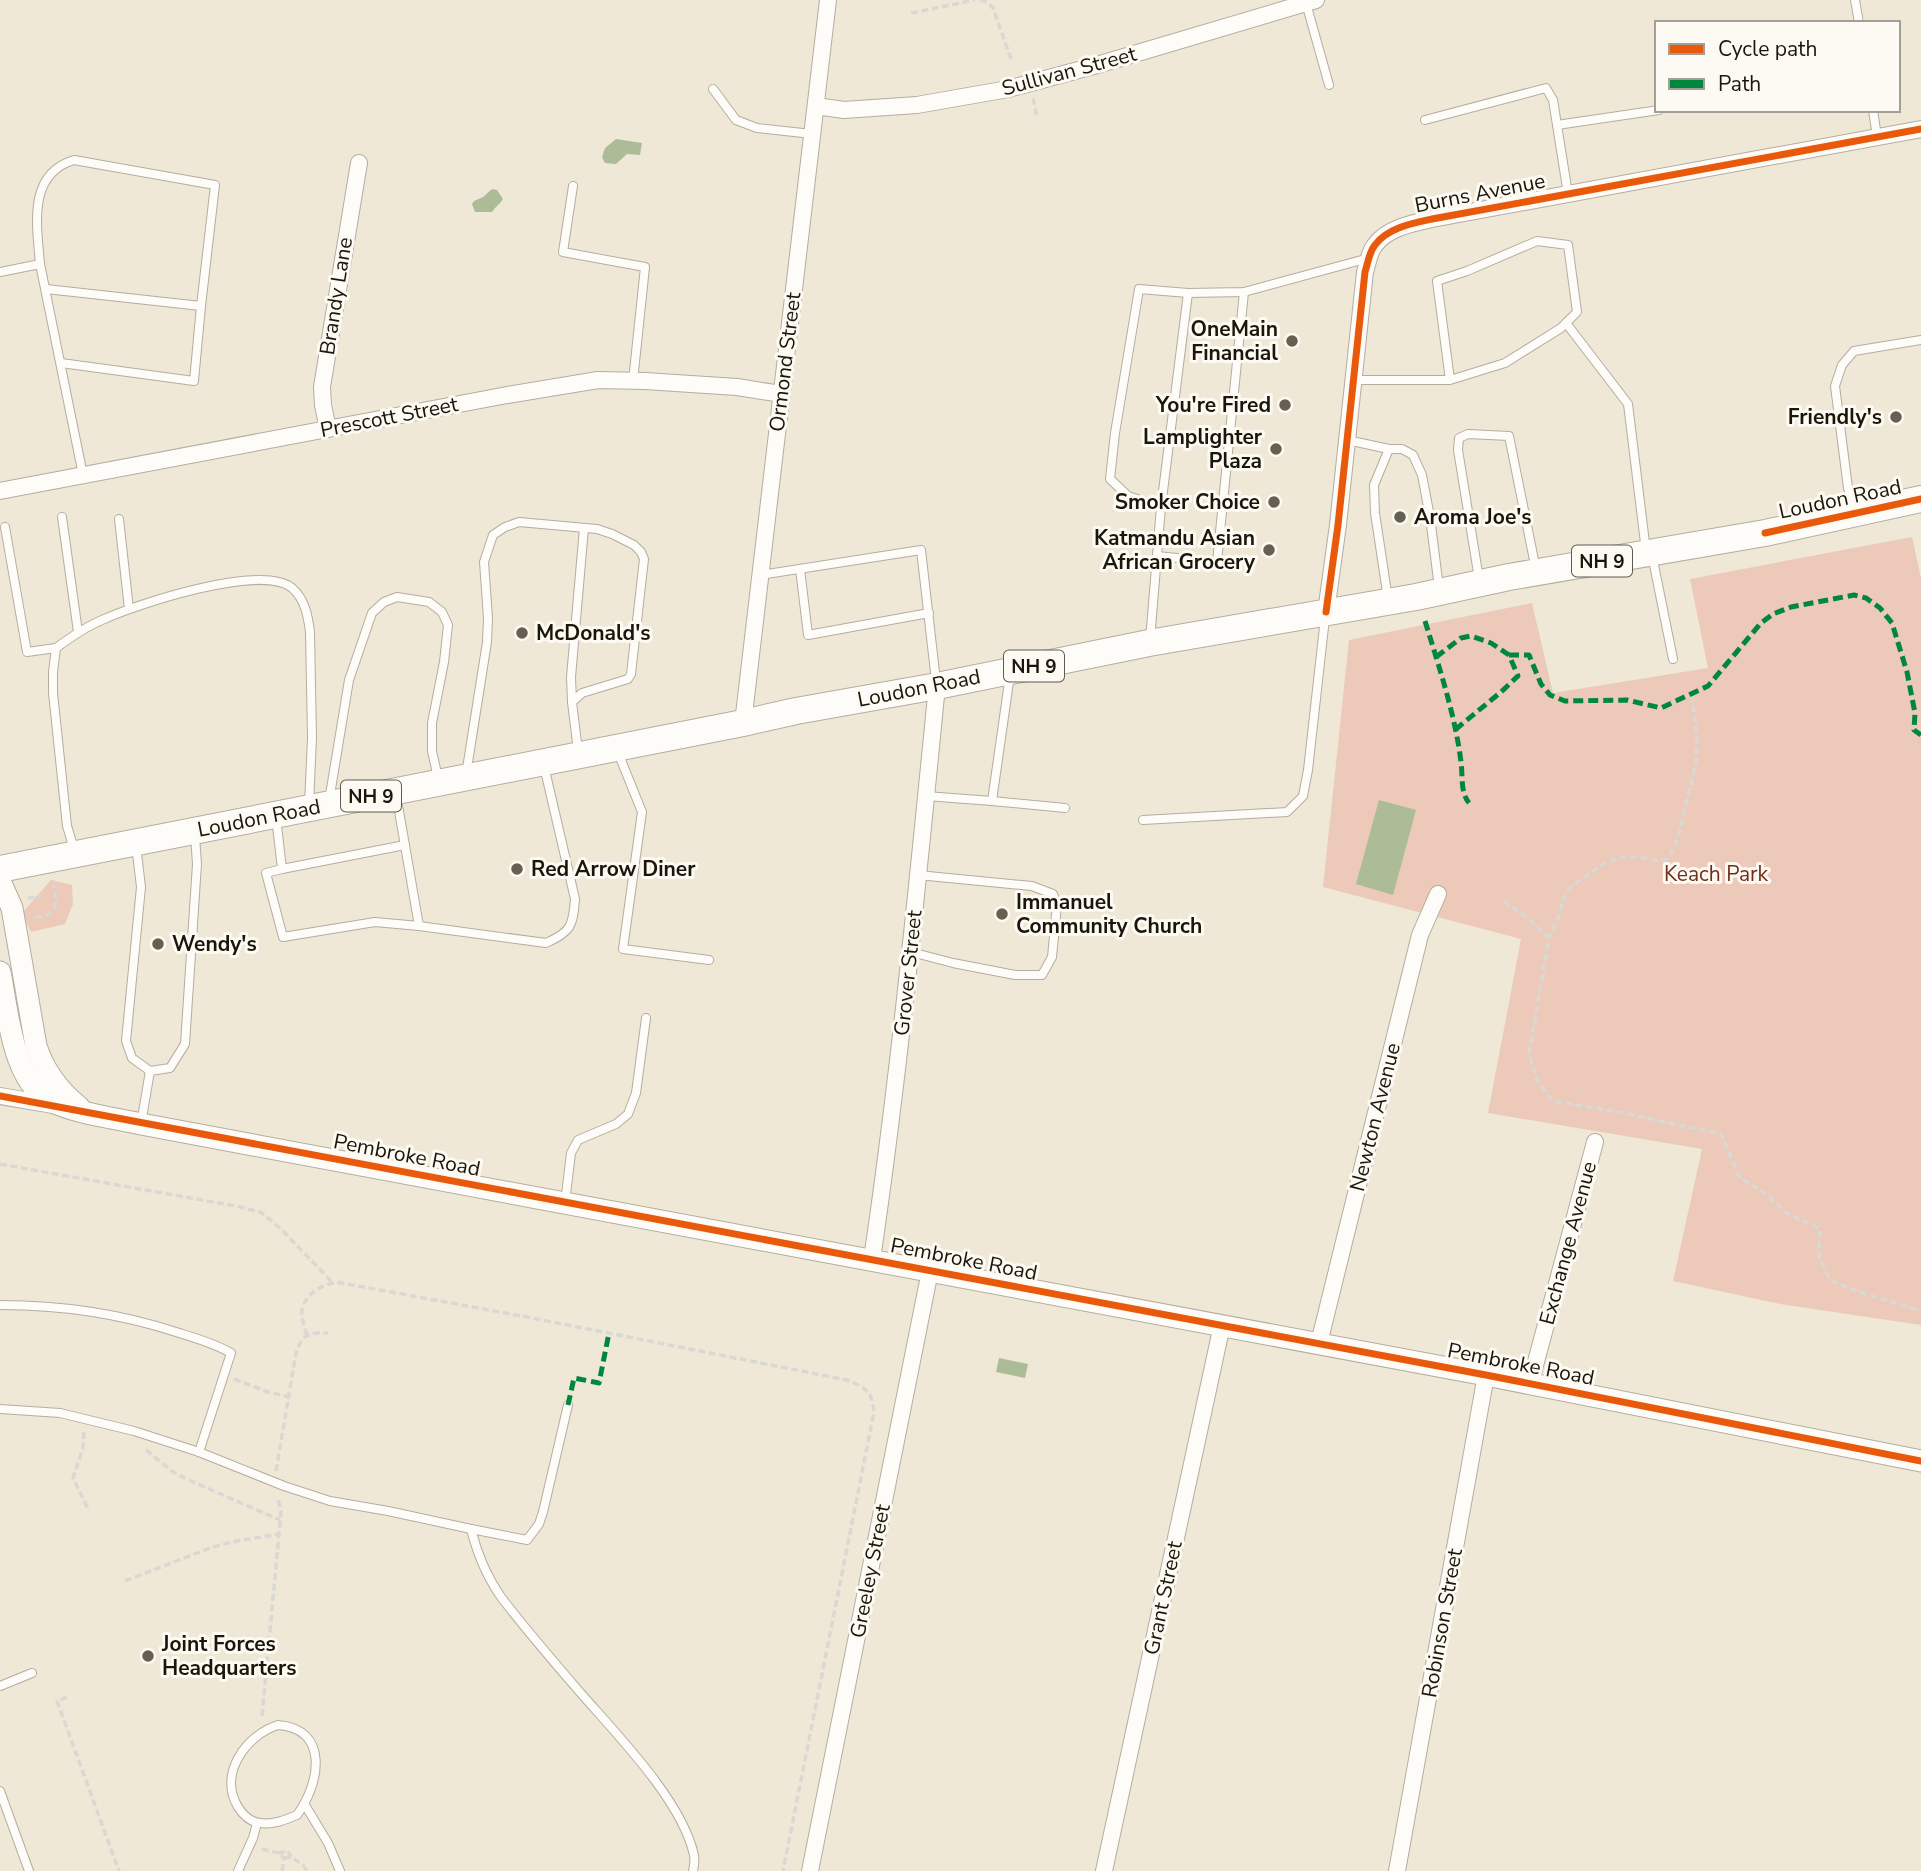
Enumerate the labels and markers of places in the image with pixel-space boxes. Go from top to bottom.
place label: OneMain Financial [1190,315,1278,367]
marker: OneMain Financial [1284,333,1300,349]
place label: You're Fired [1155,391,1271,419]
marker: You're Fired [1277,397,1293,413]
place label: Friendly's [1788,403,1882,431]
marker: Friendly's [1888,409,1904,425]
place label: Lamplighter Plaza [1143,423,1263,475]
marker: Lamplighter Plaza [1268,441,1284,457]
place label: Smoker Choice [1115,488,1260,516]
marker: Smoker Choice [1266,494,1282,510]
place label: Aroma Joe's [1414,503,1532,531]
marker: Aroma Joe's [1392,509,1408,525]
place label: Katmandu Asian African Grocery [1094,524,1256,576]
marker: Katmandu Asian African Grocery [1261,542,1277,558]
place label: McDonald's [536,619,651,647]
marker: McDonald's [514,625,530,641]
place label: Red Arrow Diner [531,855,696,883]
marker: Red Arrow Diner [509,861,525,877]
place label: Immanuel Community Church [1016,888,1202,940]
marker: Immanuel Community Church [994,906,1010,922]
place label: Wendy's [172,930,257,958]
marker: Wendy's [150,936,166,952]
place label: Joint Forces Headquarters [161,1630,296,1682]
marker: Joint Forces Headquarters [140,1648,156,1664]

